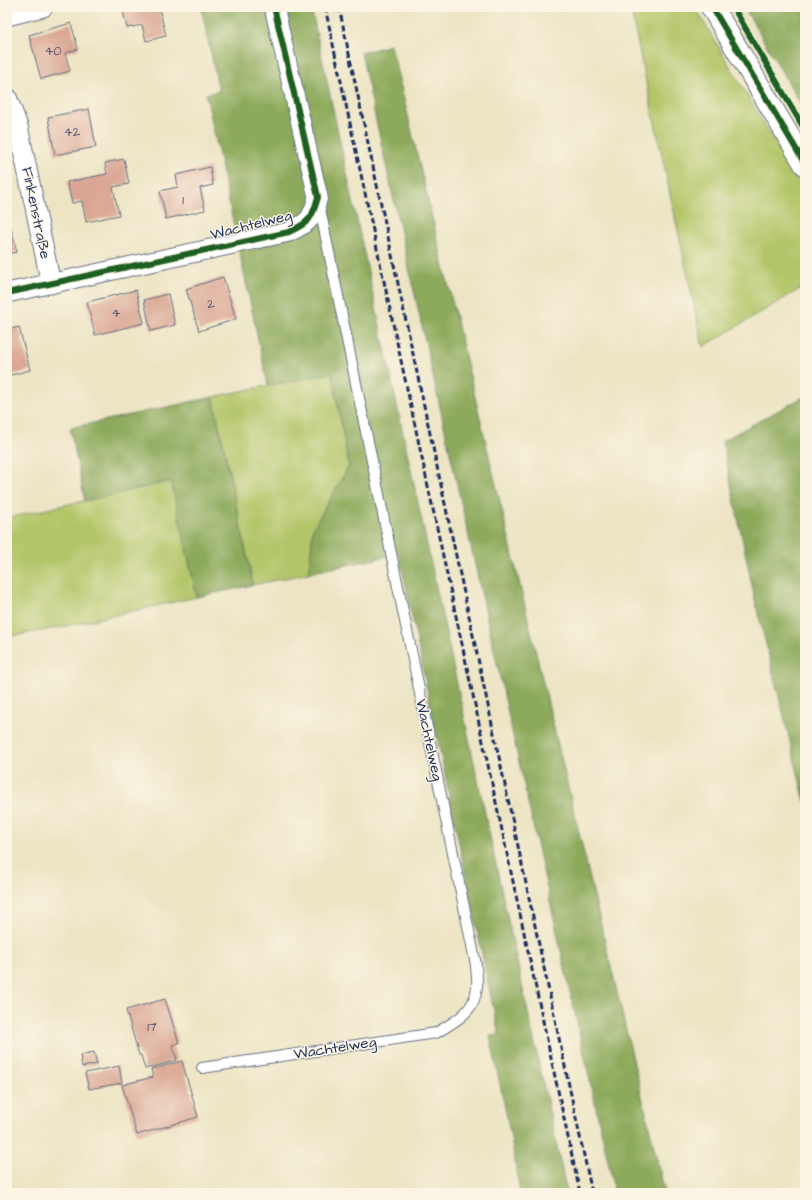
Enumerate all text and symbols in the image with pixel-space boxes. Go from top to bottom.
house number: 40 [44,42,62,60]
house number: 42 [64,123,81,141]
street label: Finkenstraße [16,165,56,261]
house number: 1 [182,191,184,209]
street label: Wachtelweg [208,205,294,246]
house number: 2 [207,295,215,313]
house number: 4 [112,304,121,322]
street label: Wachtelweg [409,697,448,783]
house number: 17 [147,1018,157,1036]
street label: Wachtelweg [292,1031,378,1066]

